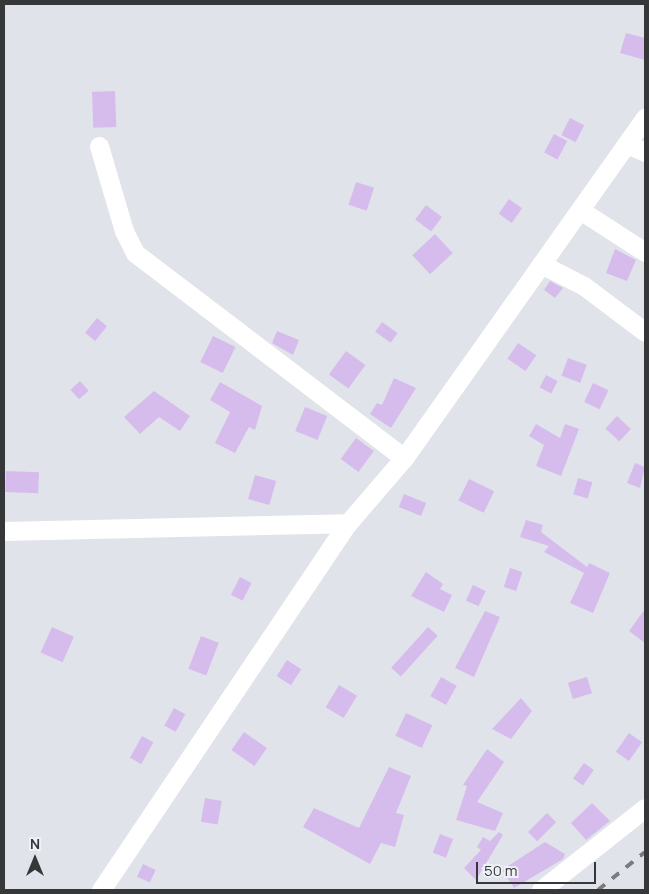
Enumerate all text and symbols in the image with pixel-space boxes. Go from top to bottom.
north arrow [10,834,60,884]
text: N [30,834,40,853]
scale bar [479,852,599,884]
text: 50 m [484,860,518,881]

